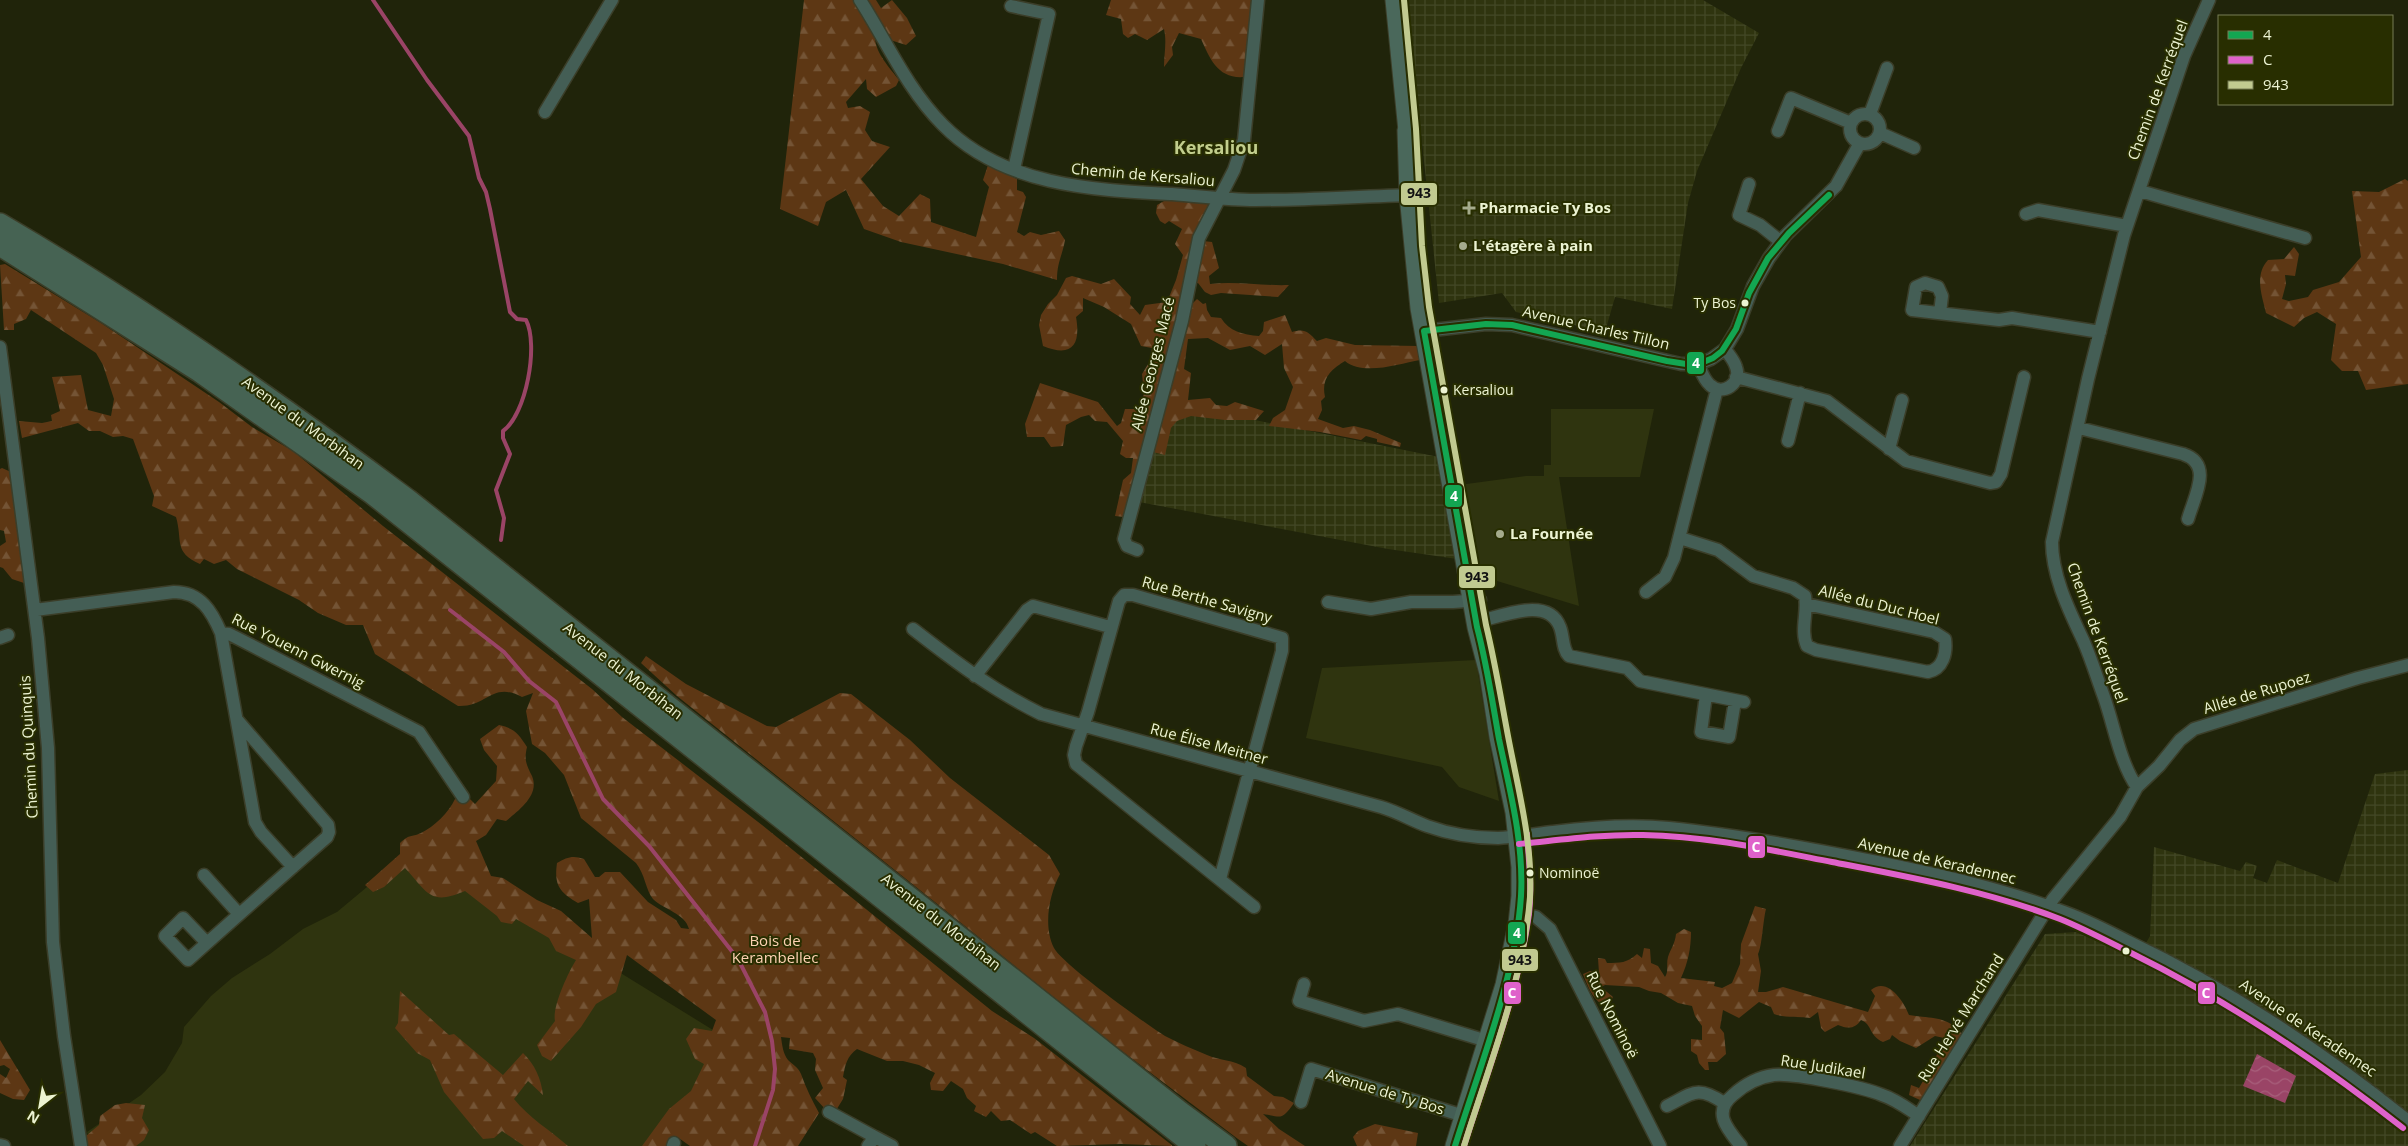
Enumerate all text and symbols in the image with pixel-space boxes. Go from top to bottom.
legend [2218,15,2393,105]
street label: Chemin de Kerréquel [2122,17,2192,163]
text: 4 [2263,24,2272,44]
text: C [2263,49,2272,69]
text: 943 [2263,74,2289,94]
district label: Kersaliou [1174,135,1258,159]
street label: Chemin de Kersaliou [1070,158,1216,190]
line badge: 943 [1400,182,1438,206]
text: 943 [1407,183,1431,202]
place label: Pharmacie Ty Bos [1479,197,1611,217]
marker: Pharmacie Ty Bos [1463,202,1475,214]
place label: L'étagère à pain [1473,235,1593,255]
marker: L'étagère à pain [1457,240,1469,252]
place label: Ty Bos [1694,293,1736,312]
street label: Allée Georges Macé [1126,295,1178,433]
marker: Ty Bos [1740,298,1750,308]
street label: Avenue Charles Tillon [1521,300,1672,354]
line badge: 4 [1686,351,1705,375]
text: 4 [1692,353,1700,372]
street label: Avenue du Morbihan [238,371,369,473]
place label: Kersaliou [1453,380,1514,399]
marker: Kersaliou [1439,385,1449,395]
line badge: 4 [1444,484,1463,508]
text: 4 [1450,486,1458,505]
place label: La Fournée [1510,523,1593,543]
marker: La Fournée [1494,528,1506,540]
street label: Chemin de Kerréquel [2063,560,2133,706]
line badge: 943 [1458,565,1496,589]
text: 943 [1465,567,1489,586]
street label: Rue Berthe Savigny [1140,571,1275,627]
street label: Allée du Duc Hoel [1817,579,1942,629]
street label: Rue Youenn Gwernig [229,608,368,692]
street label: Avenue du Morbihan [560,617,688,723]
street label: Allée de Rupoez [2201,666,2313,718]
street label: Chemin du Quinquis [14,675,42,819]
street label: Rue Élise Meitner [1148,718,1270,768]
street label: Avenue de Keradennec [1856,832,2018,888]
line badge: C [1747,835,1766,859]
text: C [1752,837,1761,856]
place label: Nominoë [1539,863,1599,882]
street label: Avenue du Morbihan [878,868,1006,974]
marker: Nominoë [1525,868,1535,878]
line badge: 4 [1507,921,1526,945]
text: 4 [1513,923,1521,942]
park label: Bois de Kerambellec [732,930,818,967]
unlabelled marker [2121,946,2131,956]
line badge: 943 [1501,948,1539,972]
text: 943 [1508,950,1532,969]
street label: Rue Hervé Marchand [1913,950,2008,1085]
street label: Rue Nominoë [1582,967,1643,1062]
street label: Avenue de Keradennec [2236,974,2381,1081]
line badge: C [1503,981,1522,1005]
line badge: C [2197,981,2216,1005]
text: C [1508,983,1517,1002]
text: C [2202,983,2211,1002]
street label: Rue Judikael [1779,1049,1867,1083]
street label: Avenue de Ty Bos [1323,1063,1447,1119]
north arrow [15,1081,65,1131]
text: N [23,1106,43,1129]

